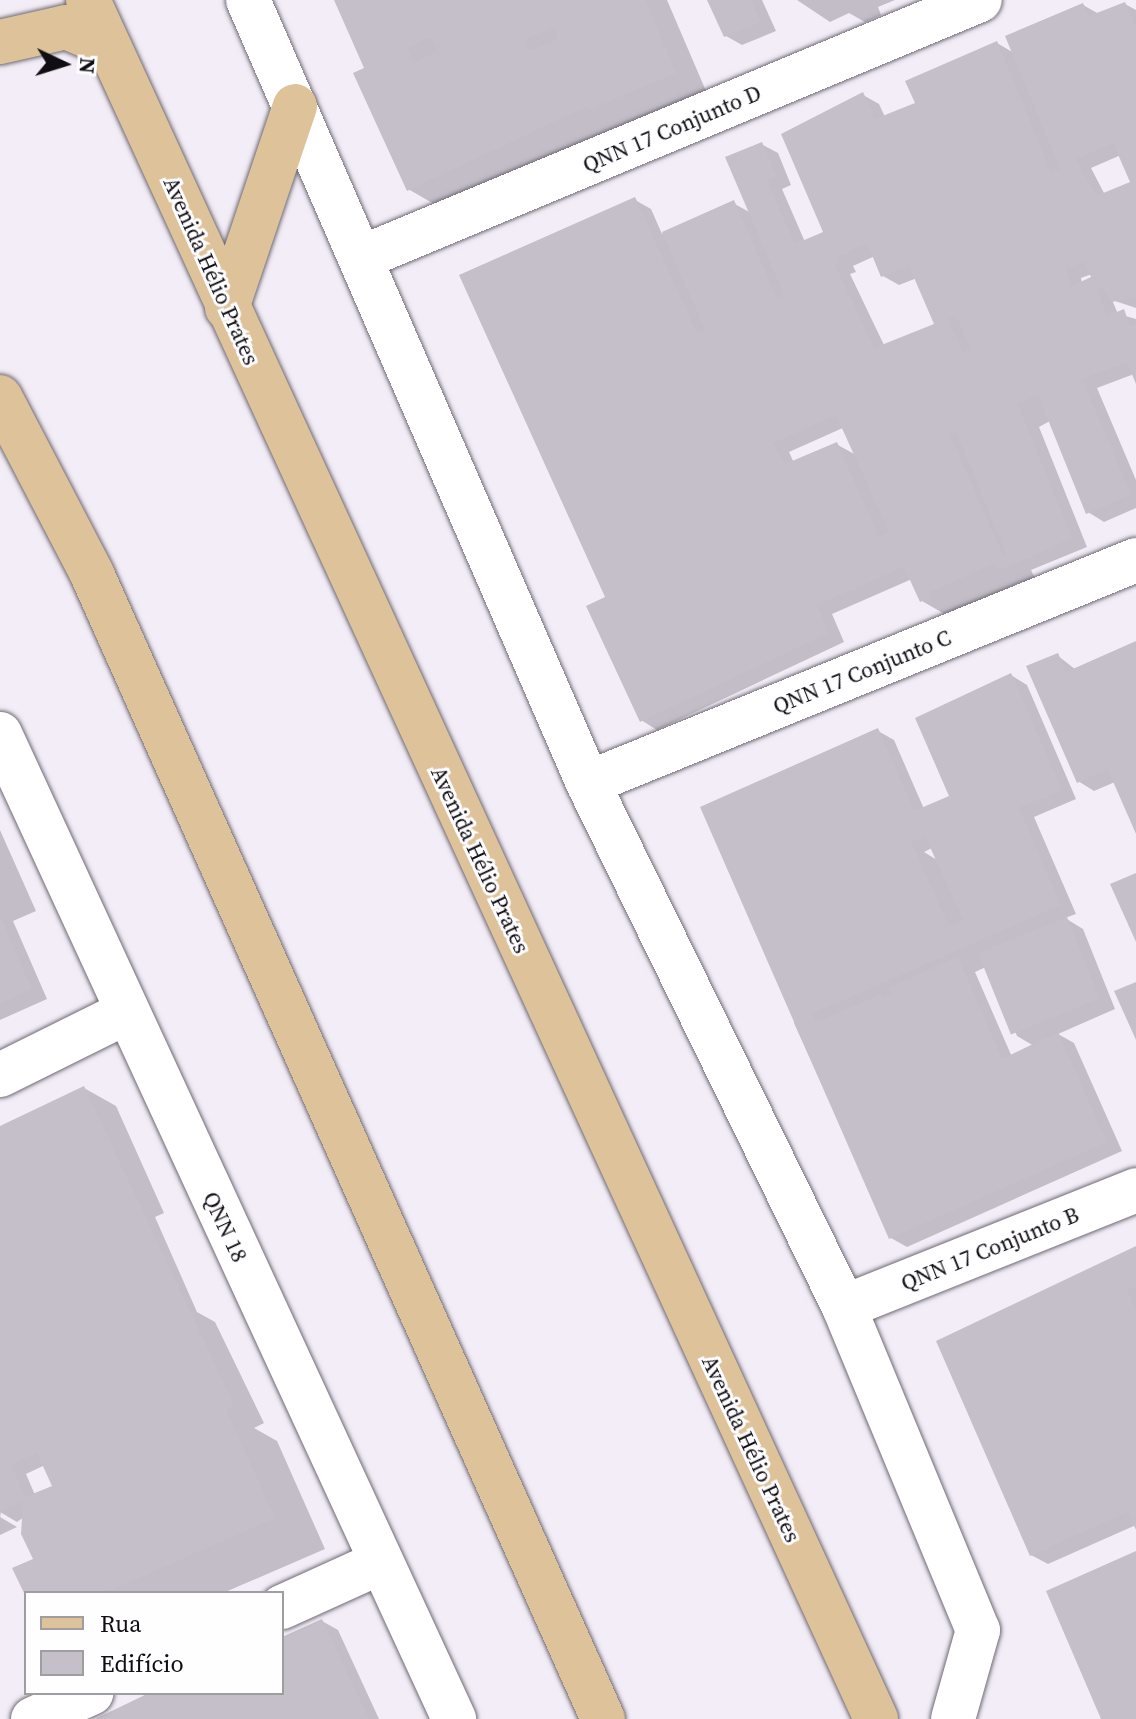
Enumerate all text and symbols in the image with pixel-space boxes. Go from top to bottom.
north arrow [24,24,104,104]
text: N [72,57,103,75]
street label: QNN 17 Conjunto D [579,80,765,178]
street label: Avenida Hélio Prates [158,173,264,369]
street label: QNN 17 Conjunto C [769,624,955,720]
street label: Avenida Hélio Prates [425,763,535,957]
street label: QNN 18 [197,1188,253,1266]
street label: QNN 17 Conjunto B [897,1201,1083,1297]
street label: Avenida Hélio Prates [696,1352,806,1546]
legend [24,1591,284,1695]
text: Rua [100,1607,142,1640]
text: Edifício [100,1647,184,1680]

